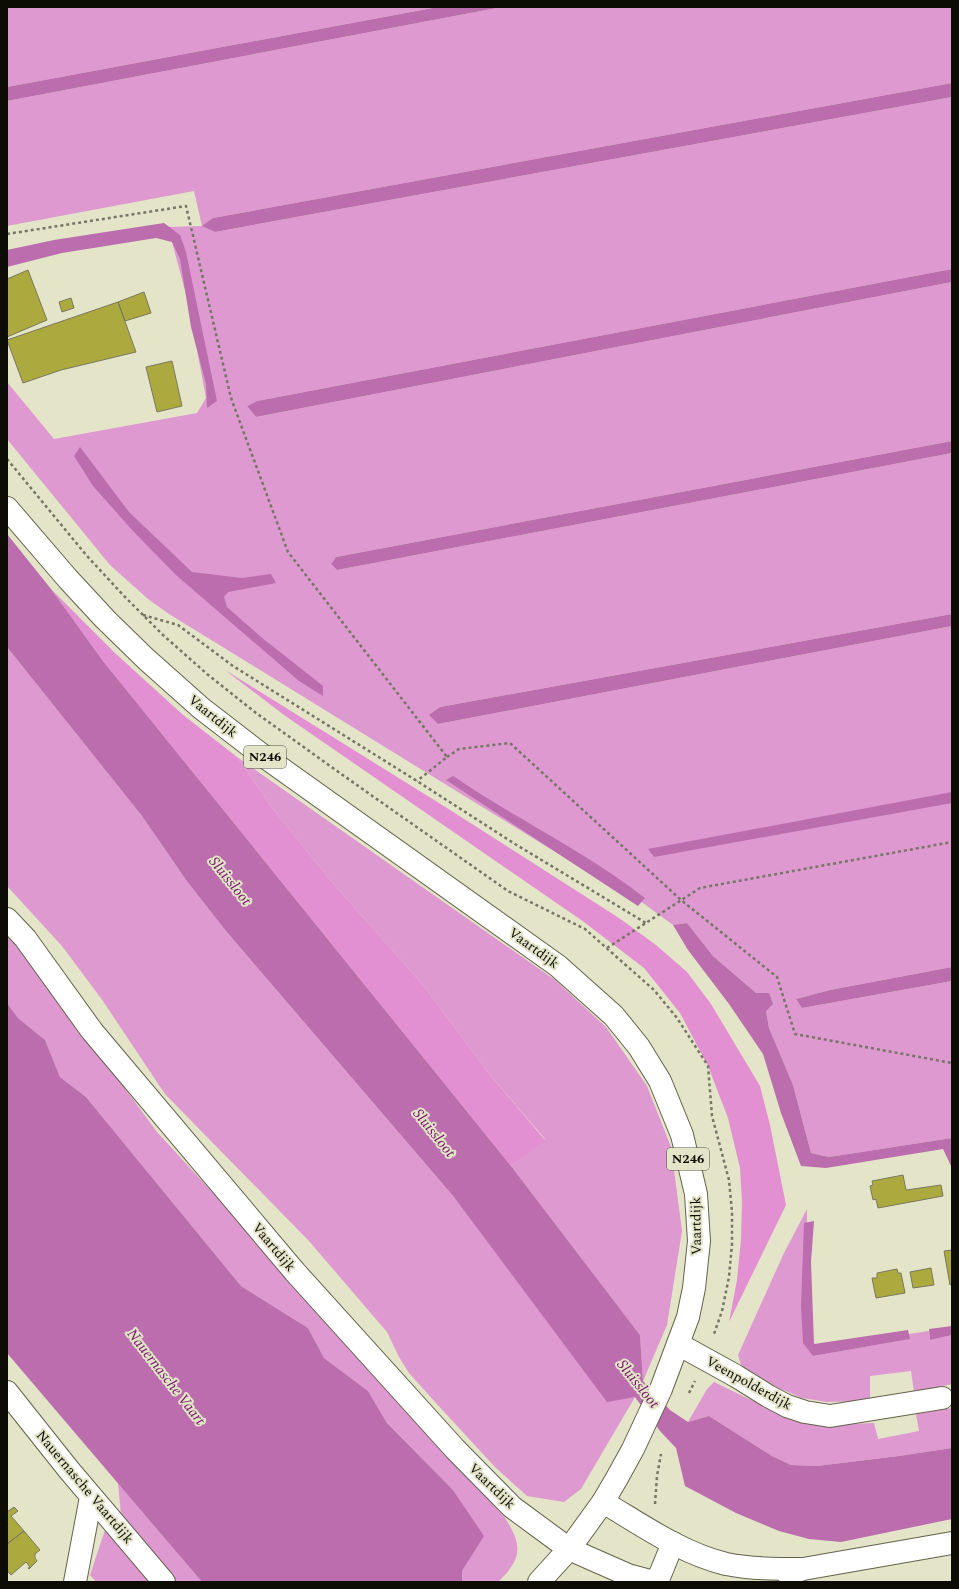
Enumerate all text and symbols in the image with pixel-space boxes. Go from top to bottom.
street label: Vaartdijk [184,689,242,743]
road number: N246 [244,746,286,768]
water label: Sluissloot [203,851,257,911]
street label: Vaartdijk [504,922,564,974]
water label: Sluissloot [407,1103,461,1163]
road number: N246 [667,1148,709,1170]
street label: Vaartdijk [685,1196,707,1255]
street label: Vaartdijk [247,1218,301,1276]
water label: Nauernasche Vaart [121,1324,211,1430]
street label: Veenpolderdijk [702,1351,796,1415]
water label: Sluissloot [611,1354,665,1414]
street label: Nauernasche Vaartdijk [31,1426,139,1548]
street label: Vaartdijk [464,1458,520,1514]

